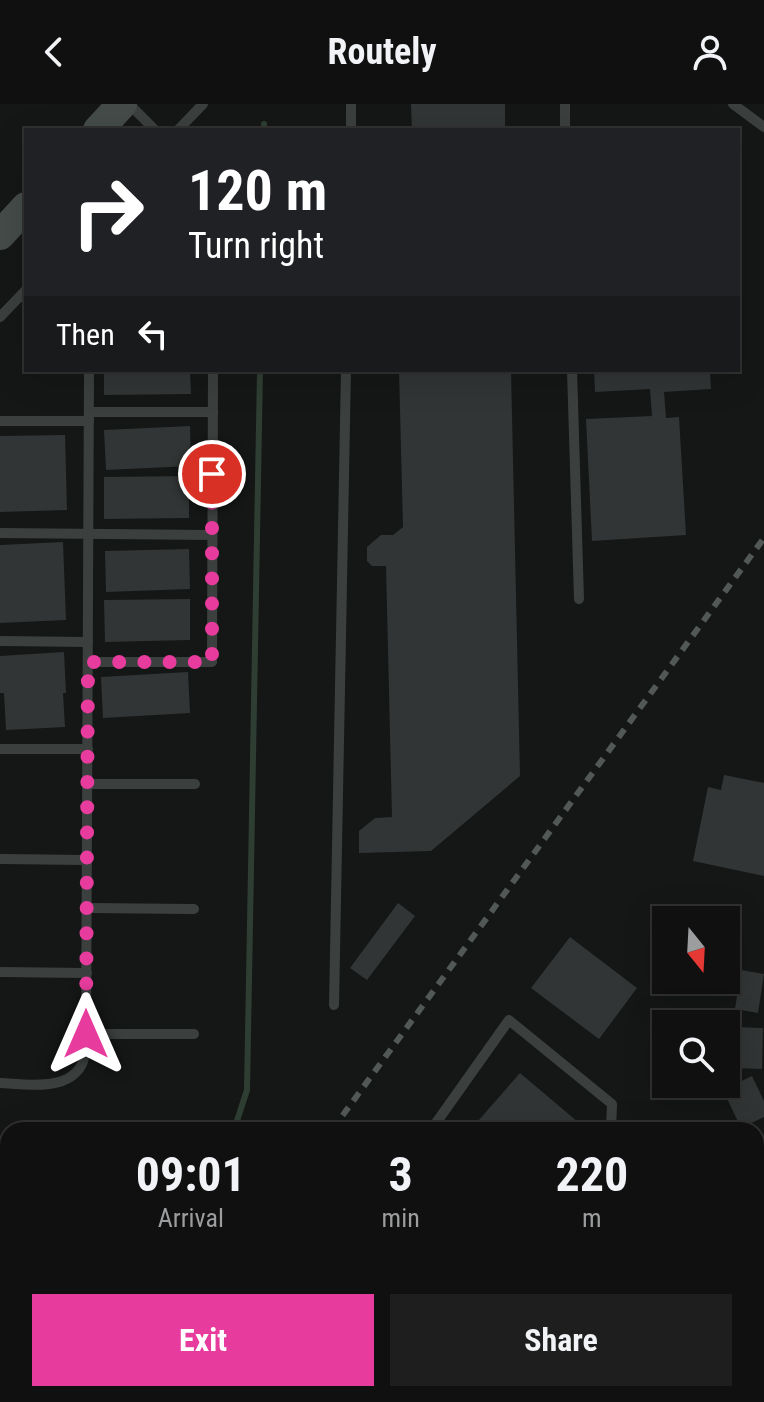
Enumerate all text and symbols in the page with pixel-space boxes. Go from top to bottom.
icon: back [32,30,76,74]
icon: person [688,30,732,74]
text: Routely [328,31,436,73]
text: 120 m [188,158,327,224]
icon: right [56,160,160,264]
text: Turn right [188,225,324,267]
icon: left [131,312,175,356]
text: Then [56,317,115,352]
pin [178,440,246,508]
icon: arrive [190,452,234,496]
north arrow [652,906,740,994]
map controls [652,906,740,1098]
position arrow [44,992,128,1076]
button: search [652,1010,740,1098]
text: 09:01 [136,1146,246,1203]
text: 3 [389,1146,413,1203]
text: 220 [555,1146,628,1203]
text: Arrival [158,1203,224,1233]
text: min [382,1203,420,1233]
text: m [582,1203,602,1233]
button: Exit [32,1294,374,1386]
button: Share [390,1294,732,1386]

